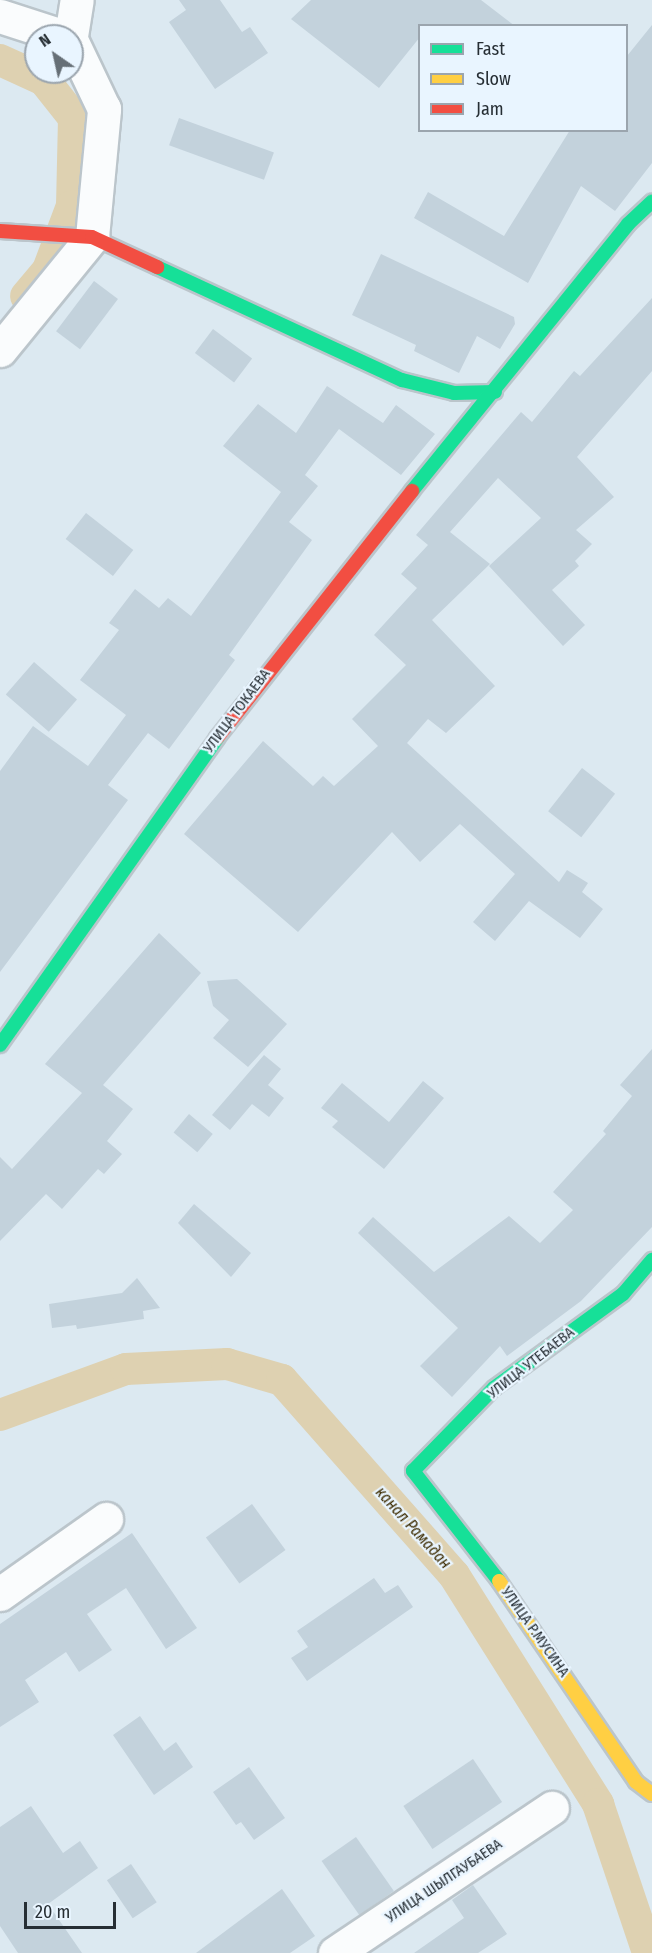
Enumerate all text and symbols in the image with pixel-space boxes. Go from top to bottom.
north arrow [24,24,84,84]
legend [418,24,628,132]
text: N [35,30,54,51]
text: Fast [476,38,505,60]
text: Slow [476,68,511,90]
text: Jam [476,98,504,120]
street label: УЛИЦА ТОКАЕВА [200,666,274,756]
street label: УЛИЦА УТЕБАЕВА [484,1323,578,1403]
water label: канал Рамадан [371,1483,455,1573]
street label: УЛИЦА Р.МУСИНА [497,1583,573,1681]
street label: УЛИЦА ШЫЛГАУБАЕВА [382,1835,506,1927]
scale bar [27,1890,118,1928]
text: 20 m [35,1901,70,1923]

